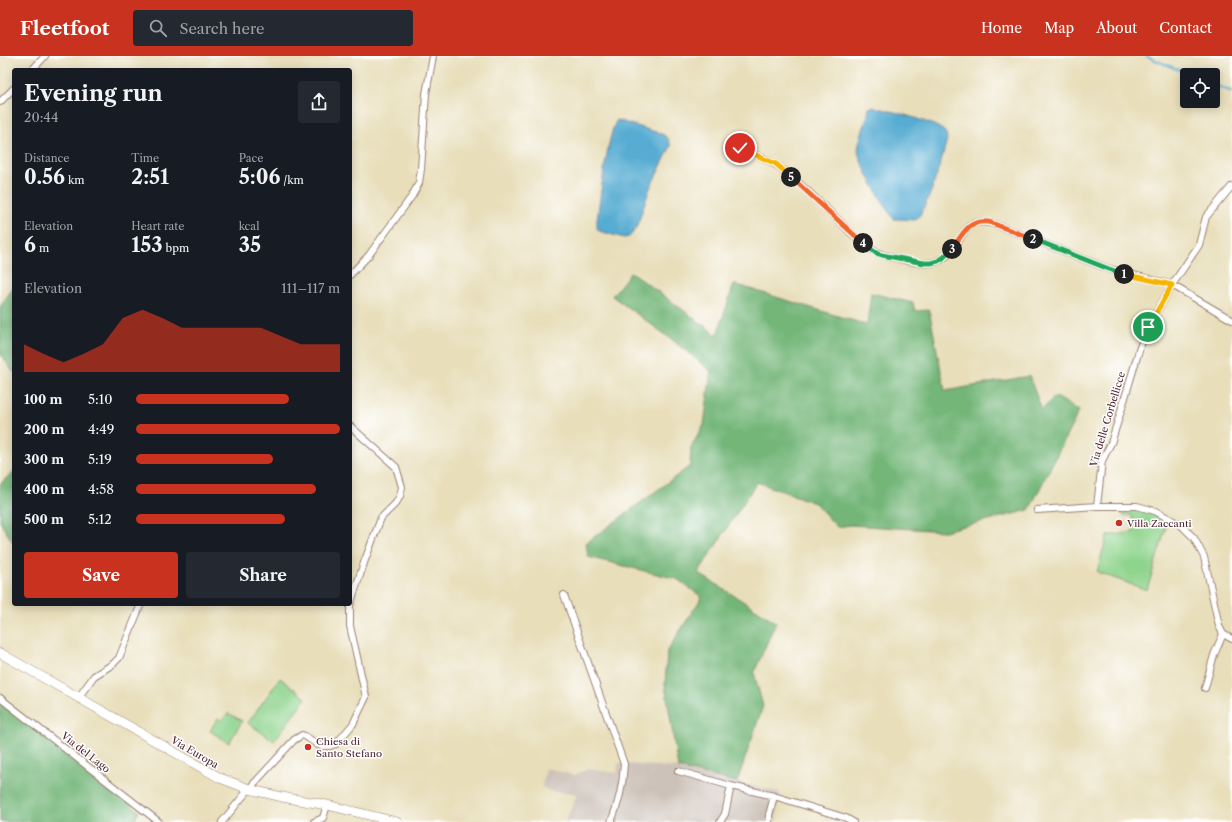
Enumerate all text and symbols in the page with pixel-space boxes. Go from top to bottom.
search box [133,10,413,46]
text: Fleetfoot [20,17,109,40]
icon: search [147,17,169,39]
text: Search here [179,19,264,38]
text: Home [981,19,1022,37]
text: Map [1044,19,1074,37]
text: About [1096,19,1137,37]
text: Contact [1159,19,1212,37]
map controls [1180,68,1220,108]
button: locate [1180,68,1220,108]
text: Evening run [24,80,163,107]
button: share [298,81,340,123]
text: 20:44 [24,109,58,125]
pin [723,131,757,165]
icon: check [729,137,751,159]
text: Distance [24,151,70,165]
text: Time [131,151,159,165]
text: Pace [239,151,264,165]
text: 0.56 [24,165,65,189]
text: 2:51 [131,165,169,189]
text: 5:06 [239,165,280,189]
pin: 5 [781,167,801,187]
text: 5 [788,170,794,184]
text: km [65,173,85,187]
text: /km [280,173,304,187]
text: Elevation [24,219,73,233]
text: Heart rate [131,219,184,233]
text: kcal [239,219,259,233]
pin: 2 [1023,229,1043,249]
text: 2 [1030,232,1036,246]
text: 6 [24,233,36,257]
text: 153 [131,233,163,257]
text: 35 [239,233,261,257]
pin: 4 [853,233,873,253]
text: 4 [860,236,866,250]
pin: 3 [942,239,962,259]
text: m [36,241,49,255]
text: bpm [163,241,189,255]
text: 3 [949,242,955,256]
pin: 1 [1114,264,1134,284]
text: 1 [1122,267,1126,281]
text: Elevation [24,280,82,296]
text: 111–117 m [281,280,340,296]
pin [1131,310,1165,344]
icon: arrive [1137,316,1159,338]
street label: Via delle Corbellicce [1087,370,1128,469]
text: 100 m [24,391,63,407]
text: 5:10 [88,391,112,407]
text: 200 m [24,421,64,437]
text: 4:49 [88,421,114,437]
text: 300 m [24,451,64,467]
text: 5:19 [88,451,112,467]
text: 400 m [24,481,64,497]
text: 4:58 [88,481,114,497]
text: 500 m [24,511,64,527]
text: 5:12 [88,511,112,527]
place label: Villa Zaccanti [1126,517,1192,530]
marker: Villa Zaccanti [1114,518,1124,528]
button: Save [24,552,178,598]
button: Share [186,552,340,598]
street label: Via del Lago [58,729,113,776]
street label: Via Europa [168,733,221,772]
place label: Chiesa di Santo Stefano [316,735,382,760]
marker: Chiesa di Santo Stefano [303,742,313,752]

